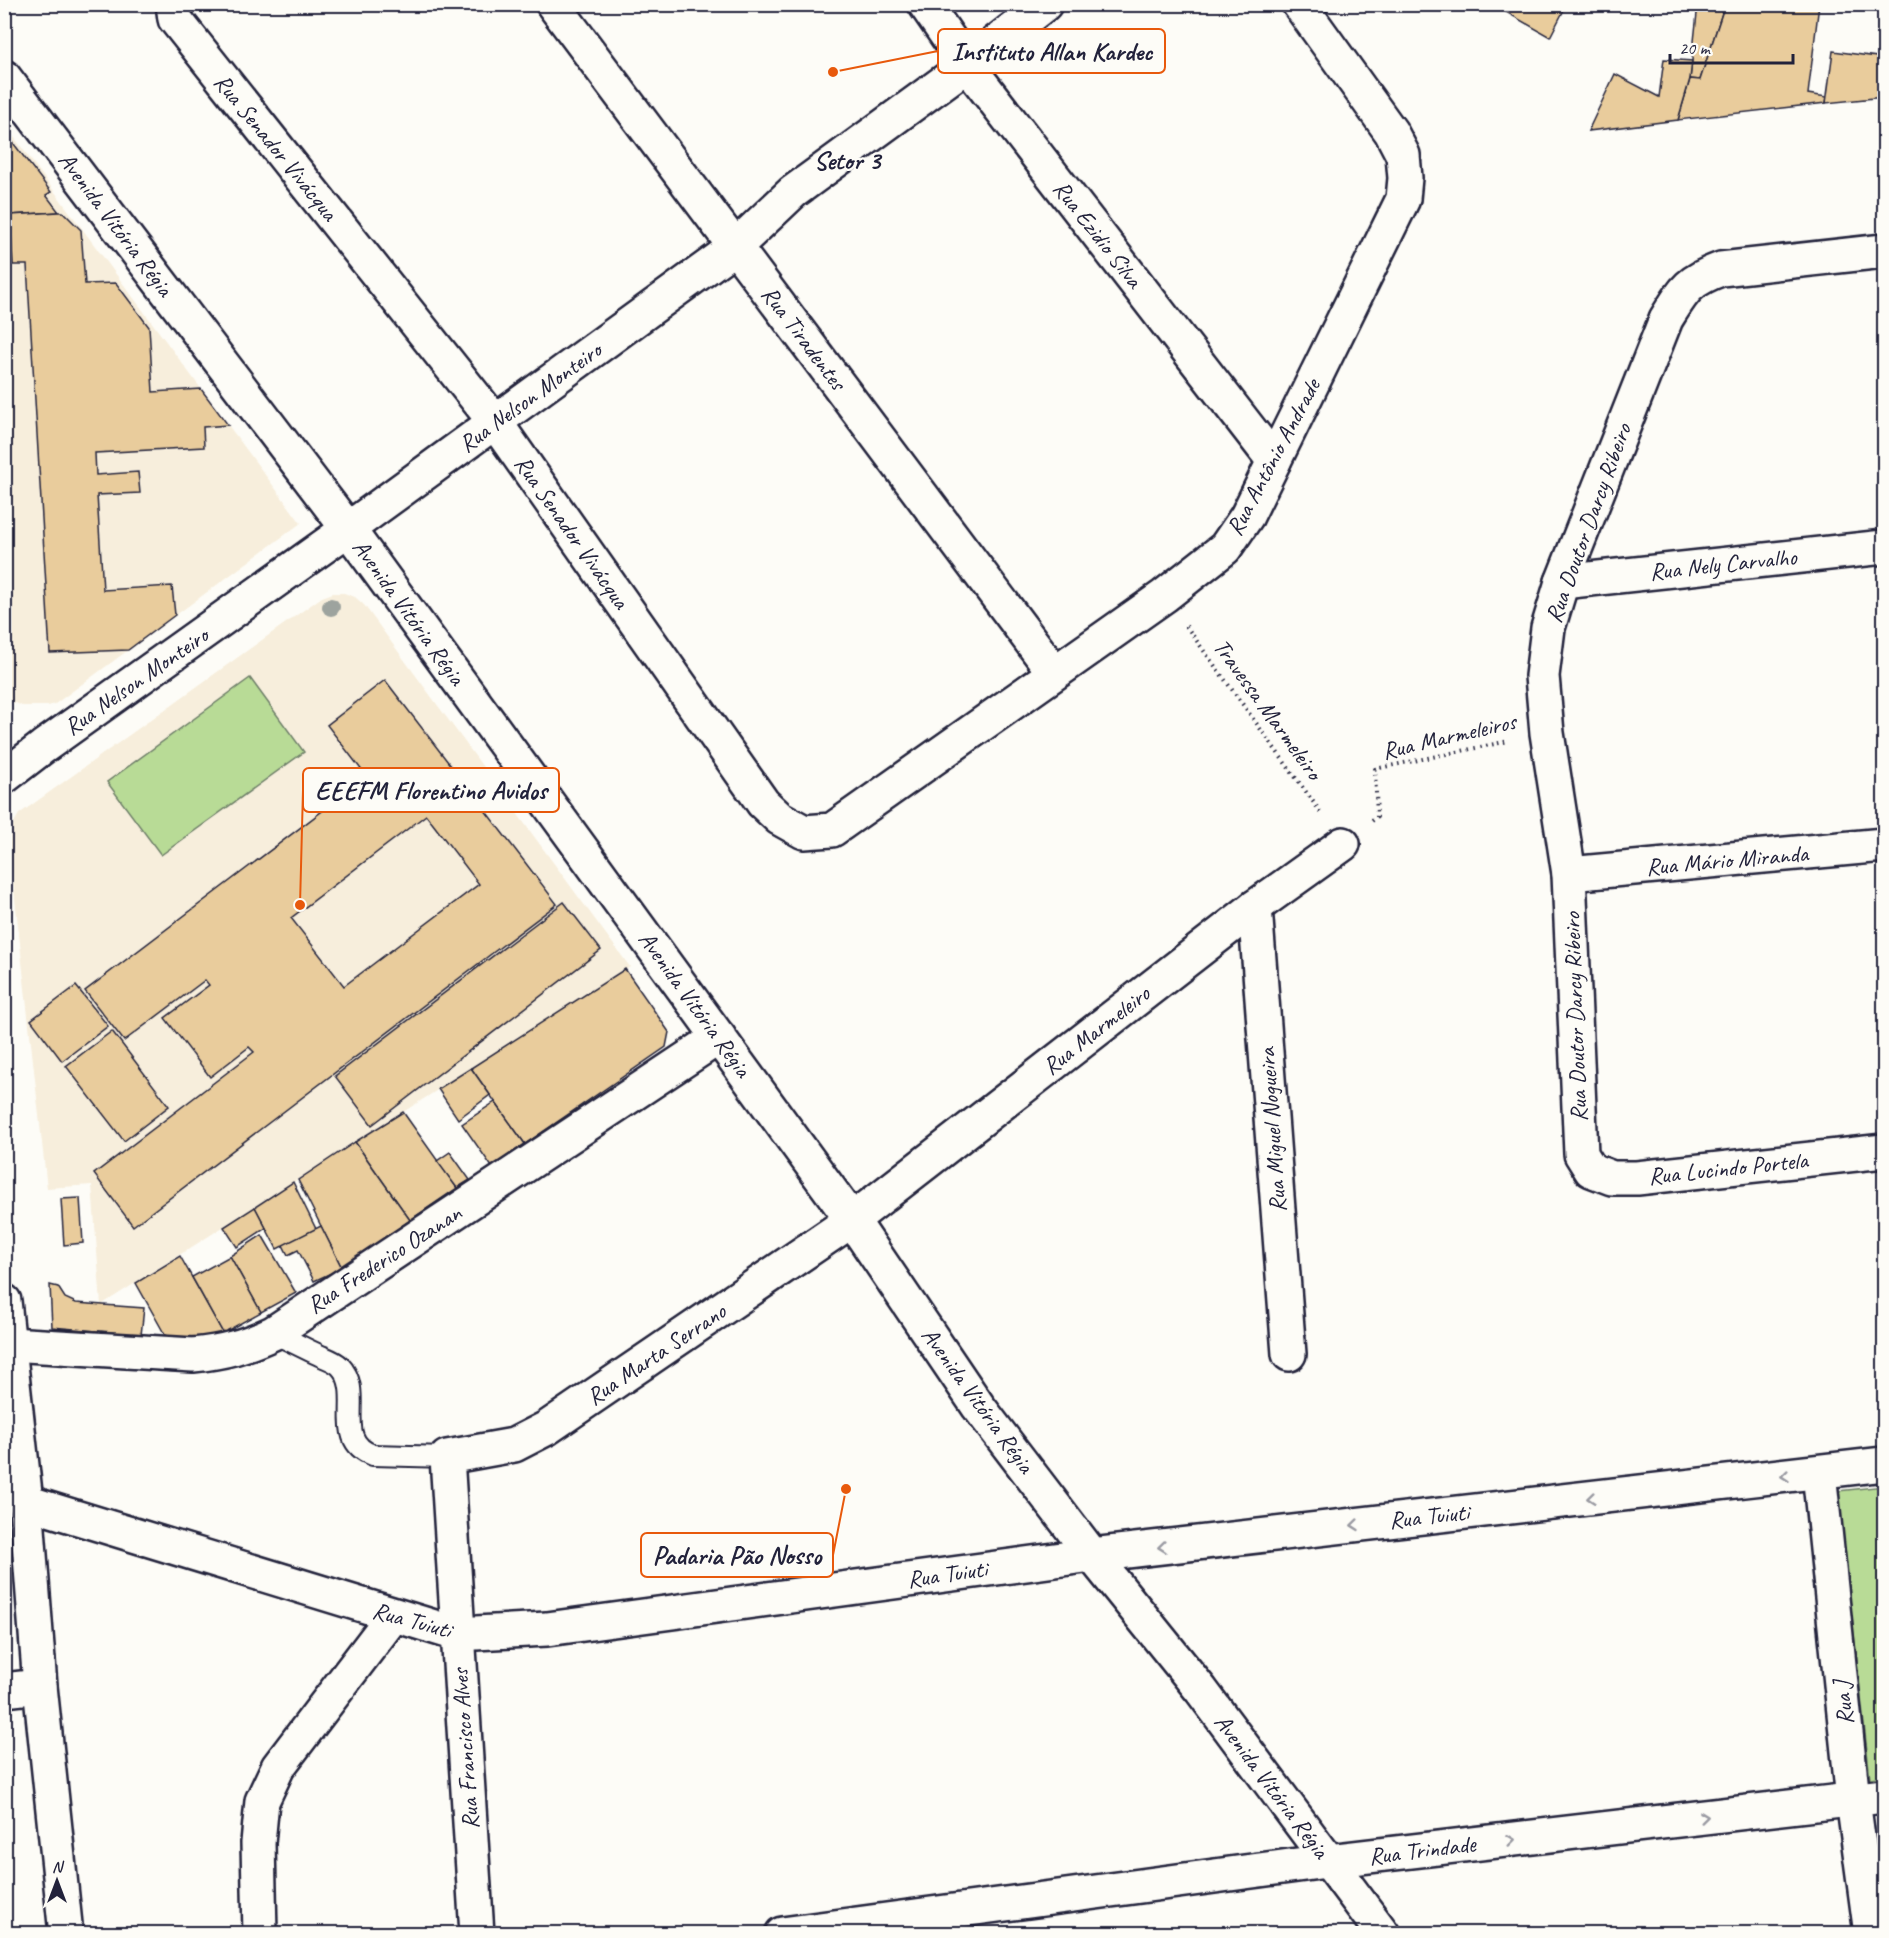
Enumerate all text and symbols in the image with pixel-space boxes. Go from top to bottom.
scale bar [1670,27,1793,65]
callout: Instituto Allan Kardec [938,29,1165,73]
text: Instituto Allan Kardec [952,35,1154,68]
text: 20 m [1679,37,1712,59]
street label: Rua Senador Vivácqua [208,67,345,228]
district label: Setor 3 [814,144,883,177]
street label: Avenida Vitória Régia [52,146,181,303]
street label: Rua Ezidio Silva [1047,174,1150,295]
street label: Rua Tiradentes [755,280,854,398]
street label: Rua Nelson Monteiro [453,334,609,459]
street label: Rua Antônio Andrade [1219,372,1328,540]
street label: Rua Doutor Darcy Ribeiro [1538,418,1638,627]
street label: Rua Senador Vivácqua [508,450,637,616]
street label: Avenida Vitória Régia [346,533,473,692]
street label: Rua Nely Carvalho [1648,541,1799,587]
street label: Rua Nelson Monteiro [58,619,216,742]
street label: Travessa Marmeleiro [1207,633,1331,787]
street label: Rua Marmeleiros [1379,706,1521,766]
callout: EEEFM Florentino Avidos [303,768,559,812]
text: EEEFM Florentino Avidos [315,774,550,807]
street label: Rua Mário Miranda [1645,838,1811,882]
street label: Rua Doutor Darcy Ribeiro [1556,910,1594,1122]
street label: Avenida Vitória Régia [632,925,759,1084]
street label: Rua Marmeleiro [1036,978,1157,1081]
street label: Rua Miguel Nogueira [1251,1045,1293,1213]
street label: Rua Lucindo Portela [1647,1145,1811,1191]
street label: Rua Frederico Ozanan [301,1197,468,1320]
street label: Rua Marta Serrano [581,1295,733,1412]
street label: Avenida Vitória Régia [915,1321,1042,1480]
one-way arrow [1780,1469,1789,1482]
one-way arrow [1586,1491,1595,1504]
street label: Rua Tuiuti [1388,1497,1474,1535]
one-way arrow [1351,1518,1360,1530]
callout: Padaria Pão Nosso [641,1533,833,1577]
text: Padaria Pão Nosso [653,1539,823,1572]
one-way arrow [1157,1540,1166,1552]
street label: Rua Tuiuti [905,1553,992,1594]
street label: Rua Tuiuti [369,1595,458,1646]
street label: Rua Francisco Alves [444,1666,486,1830]
street label: Rua J [1825,1676,1860,1726]
street label: Avenida Vitória Régia [1208,1708,1337,1865]
one-way arrow [1700,1812,1709,1824]
street label: Rua Trindade [1367,1828,1479,1871]
one-way arrow [1506,1834,1515,1847]
north arrow [27,1851,87,1911]
text: N [52,1857,65,1877]

